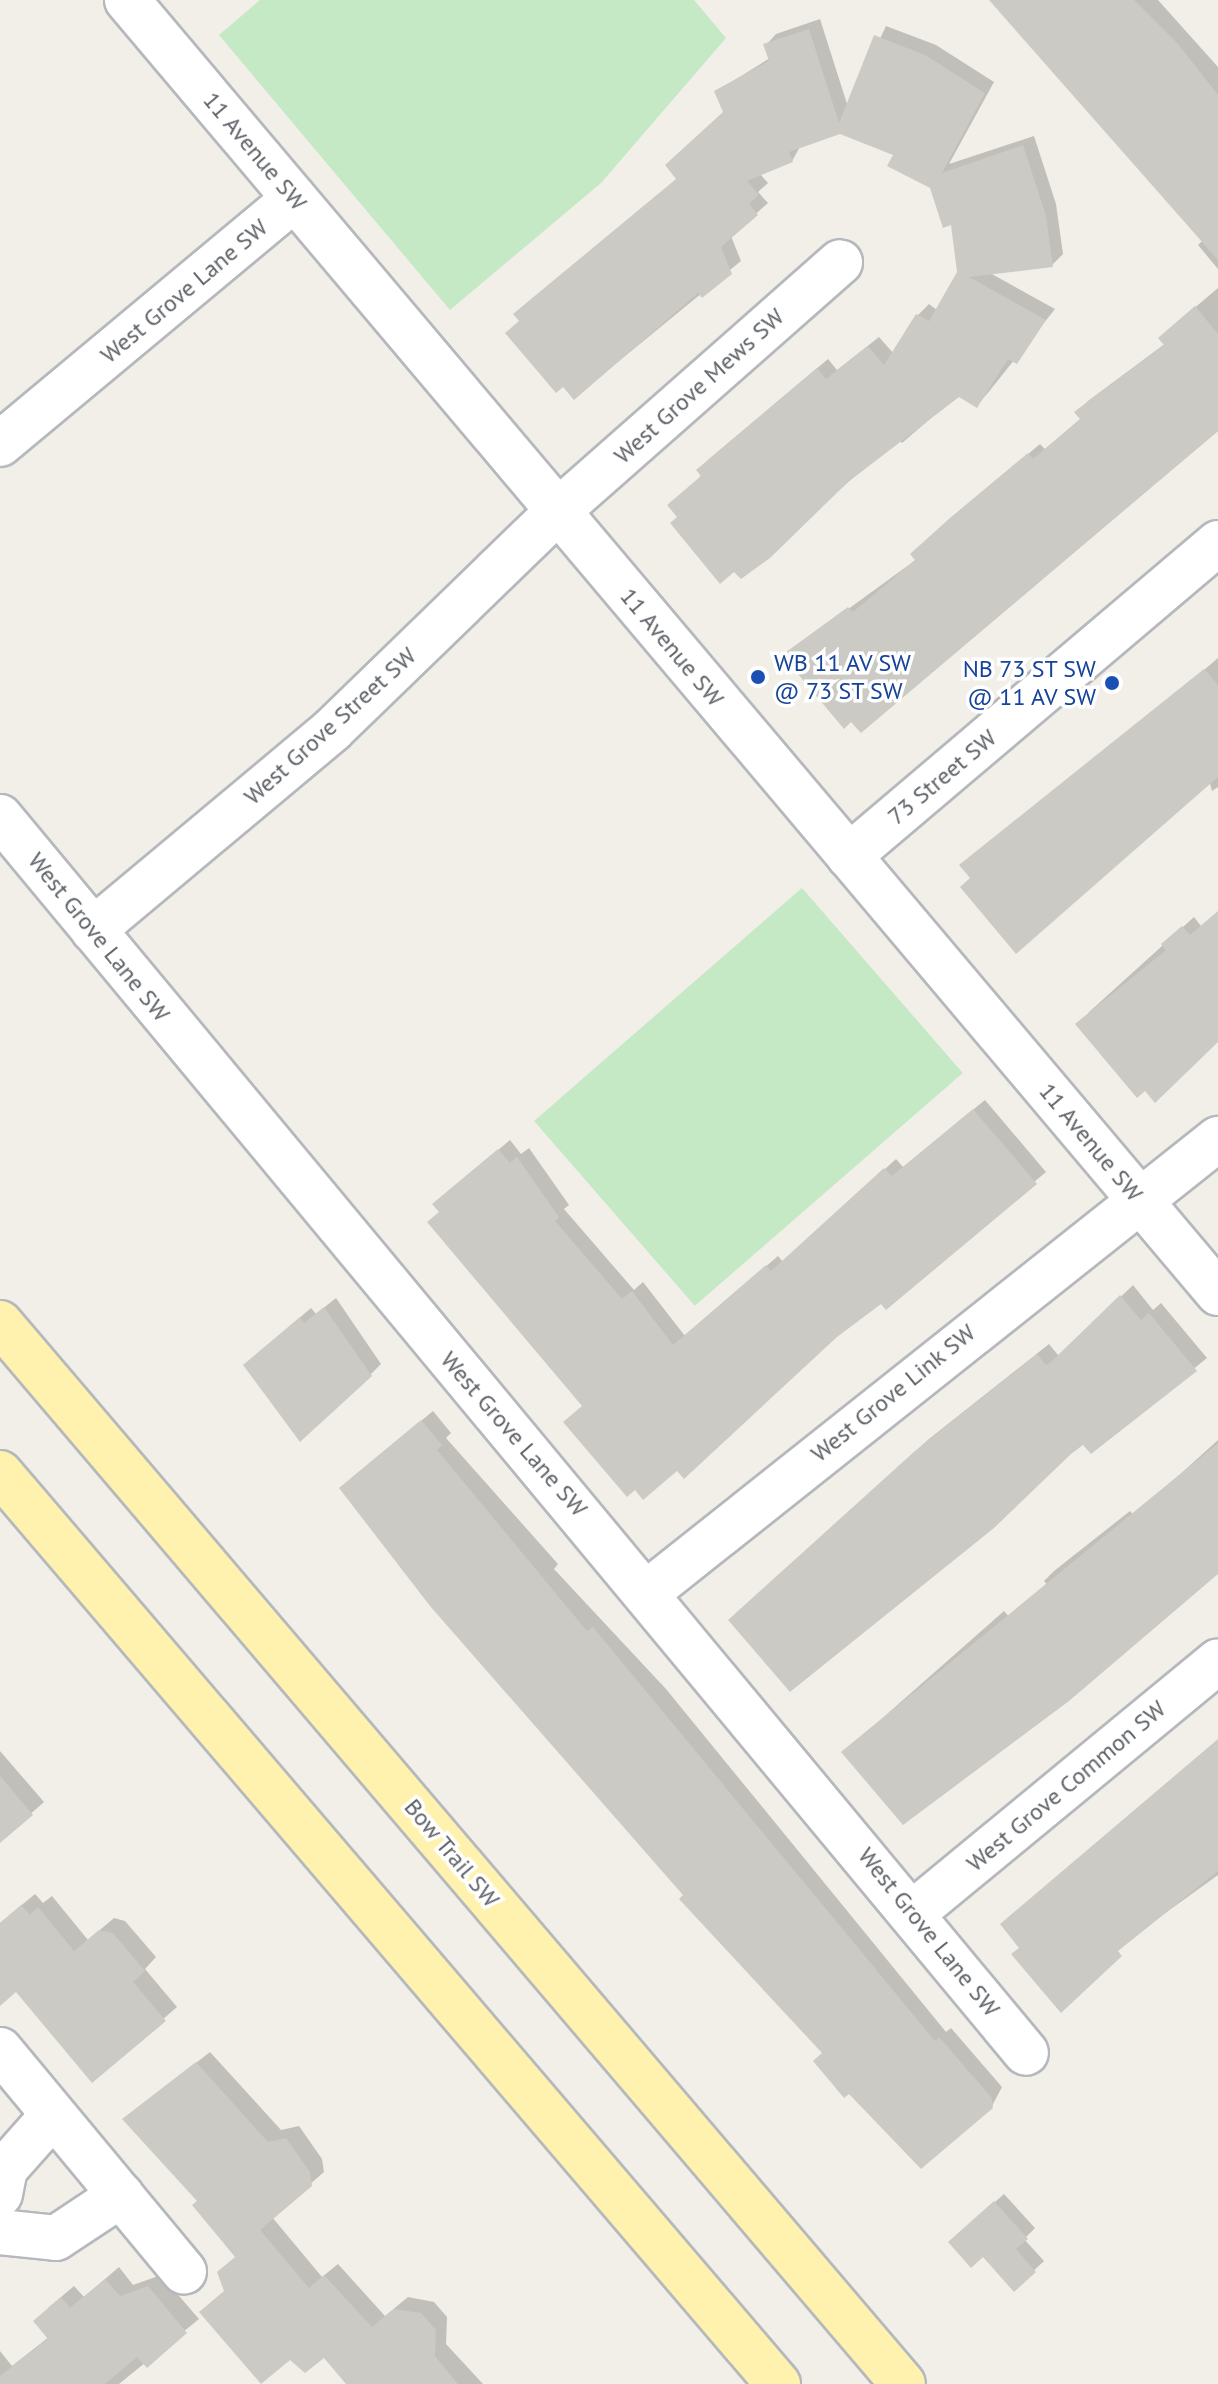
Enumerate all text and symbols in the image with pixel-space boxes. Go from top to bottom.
street label: 11 Avenue SW [197,86,313,216]
street label: West Grove Lane SW [95,213,273,369]
street label: West Grove Mews SW [608,302,790,470]
street label: 11 Avenue SW [614,582,730,712]
street label: West Grove Street SW [238,641,422,811]
place label: WB 11 AV SW @ 73 ST SW [774,649,912,705]
place label: NB 73 ST SW @ 11 AV SW [962,655,1096,711]
marker: WB 11 AV SW @ 73 ST SW [749,668,767,686]
marker: NB 73 ST SW @ 11 AV SW [1103,674,1121,692]
street label: 73 Street SW [882,723,1002,831]
street label: West Grove Lane SW [22,847,176,1027]
street label: 11 Avenue SW [1033,1077,1149,1207]
street label: West Grove Link SW [805,1318,981,1468]
street label: West Grove Lane SW [435,1346,593,1522]
street label: West Grove Common SW [961,1694,1171,1878]
street label: Bow Trail SW [398,1792,506,1914]
street label: West Grove Lane SW [852,1842,1006,2022]

